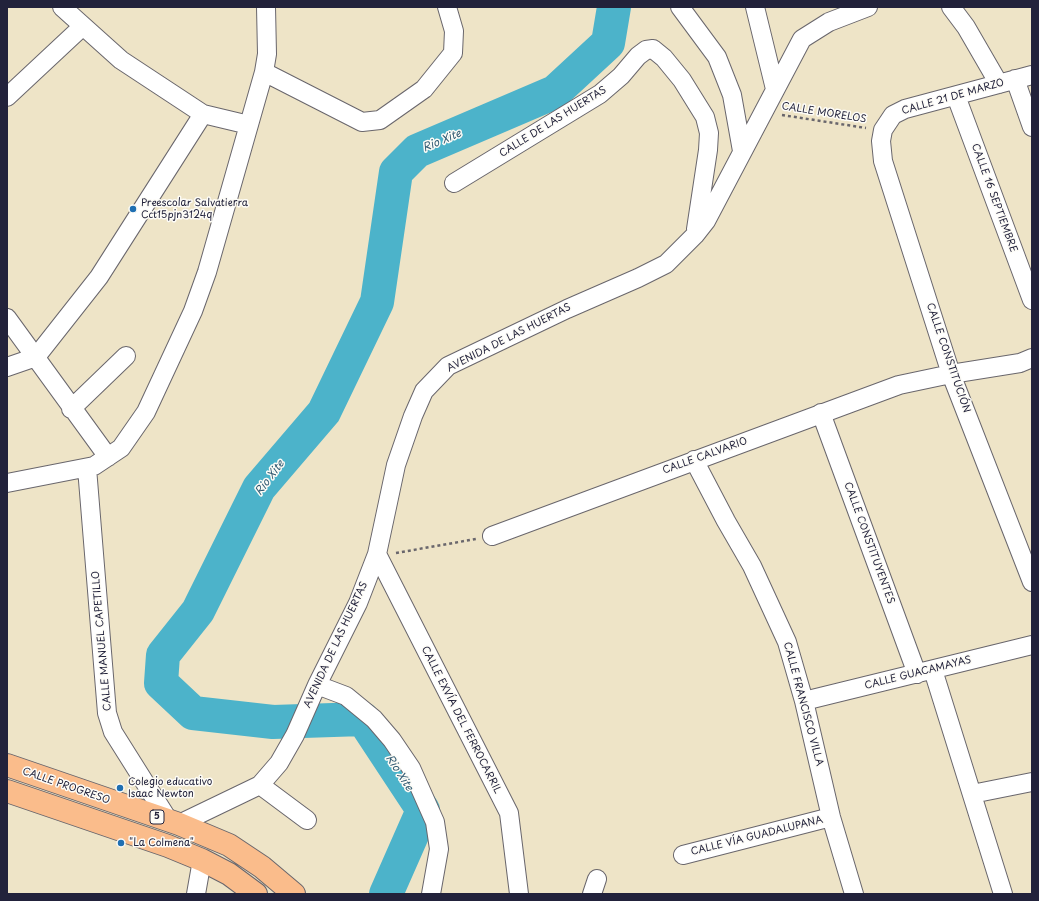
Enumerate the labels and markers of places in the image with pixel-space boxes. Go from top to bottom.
place label: Preescolar Salvatierra Cct15pjn3124q [141,197,248,220]
marker: Preescolar Salvatierra Cct15pjn3124q [128,204,138,214]
place label: Colegio educativo Isaac Newton [128,776,212,800]
marker: Colegio educativo Isaac Newton [115,783,125,793]
place label: "La Colmena" [129,837,194,849]
marker: "La Colmena" [116,838,126,848]

